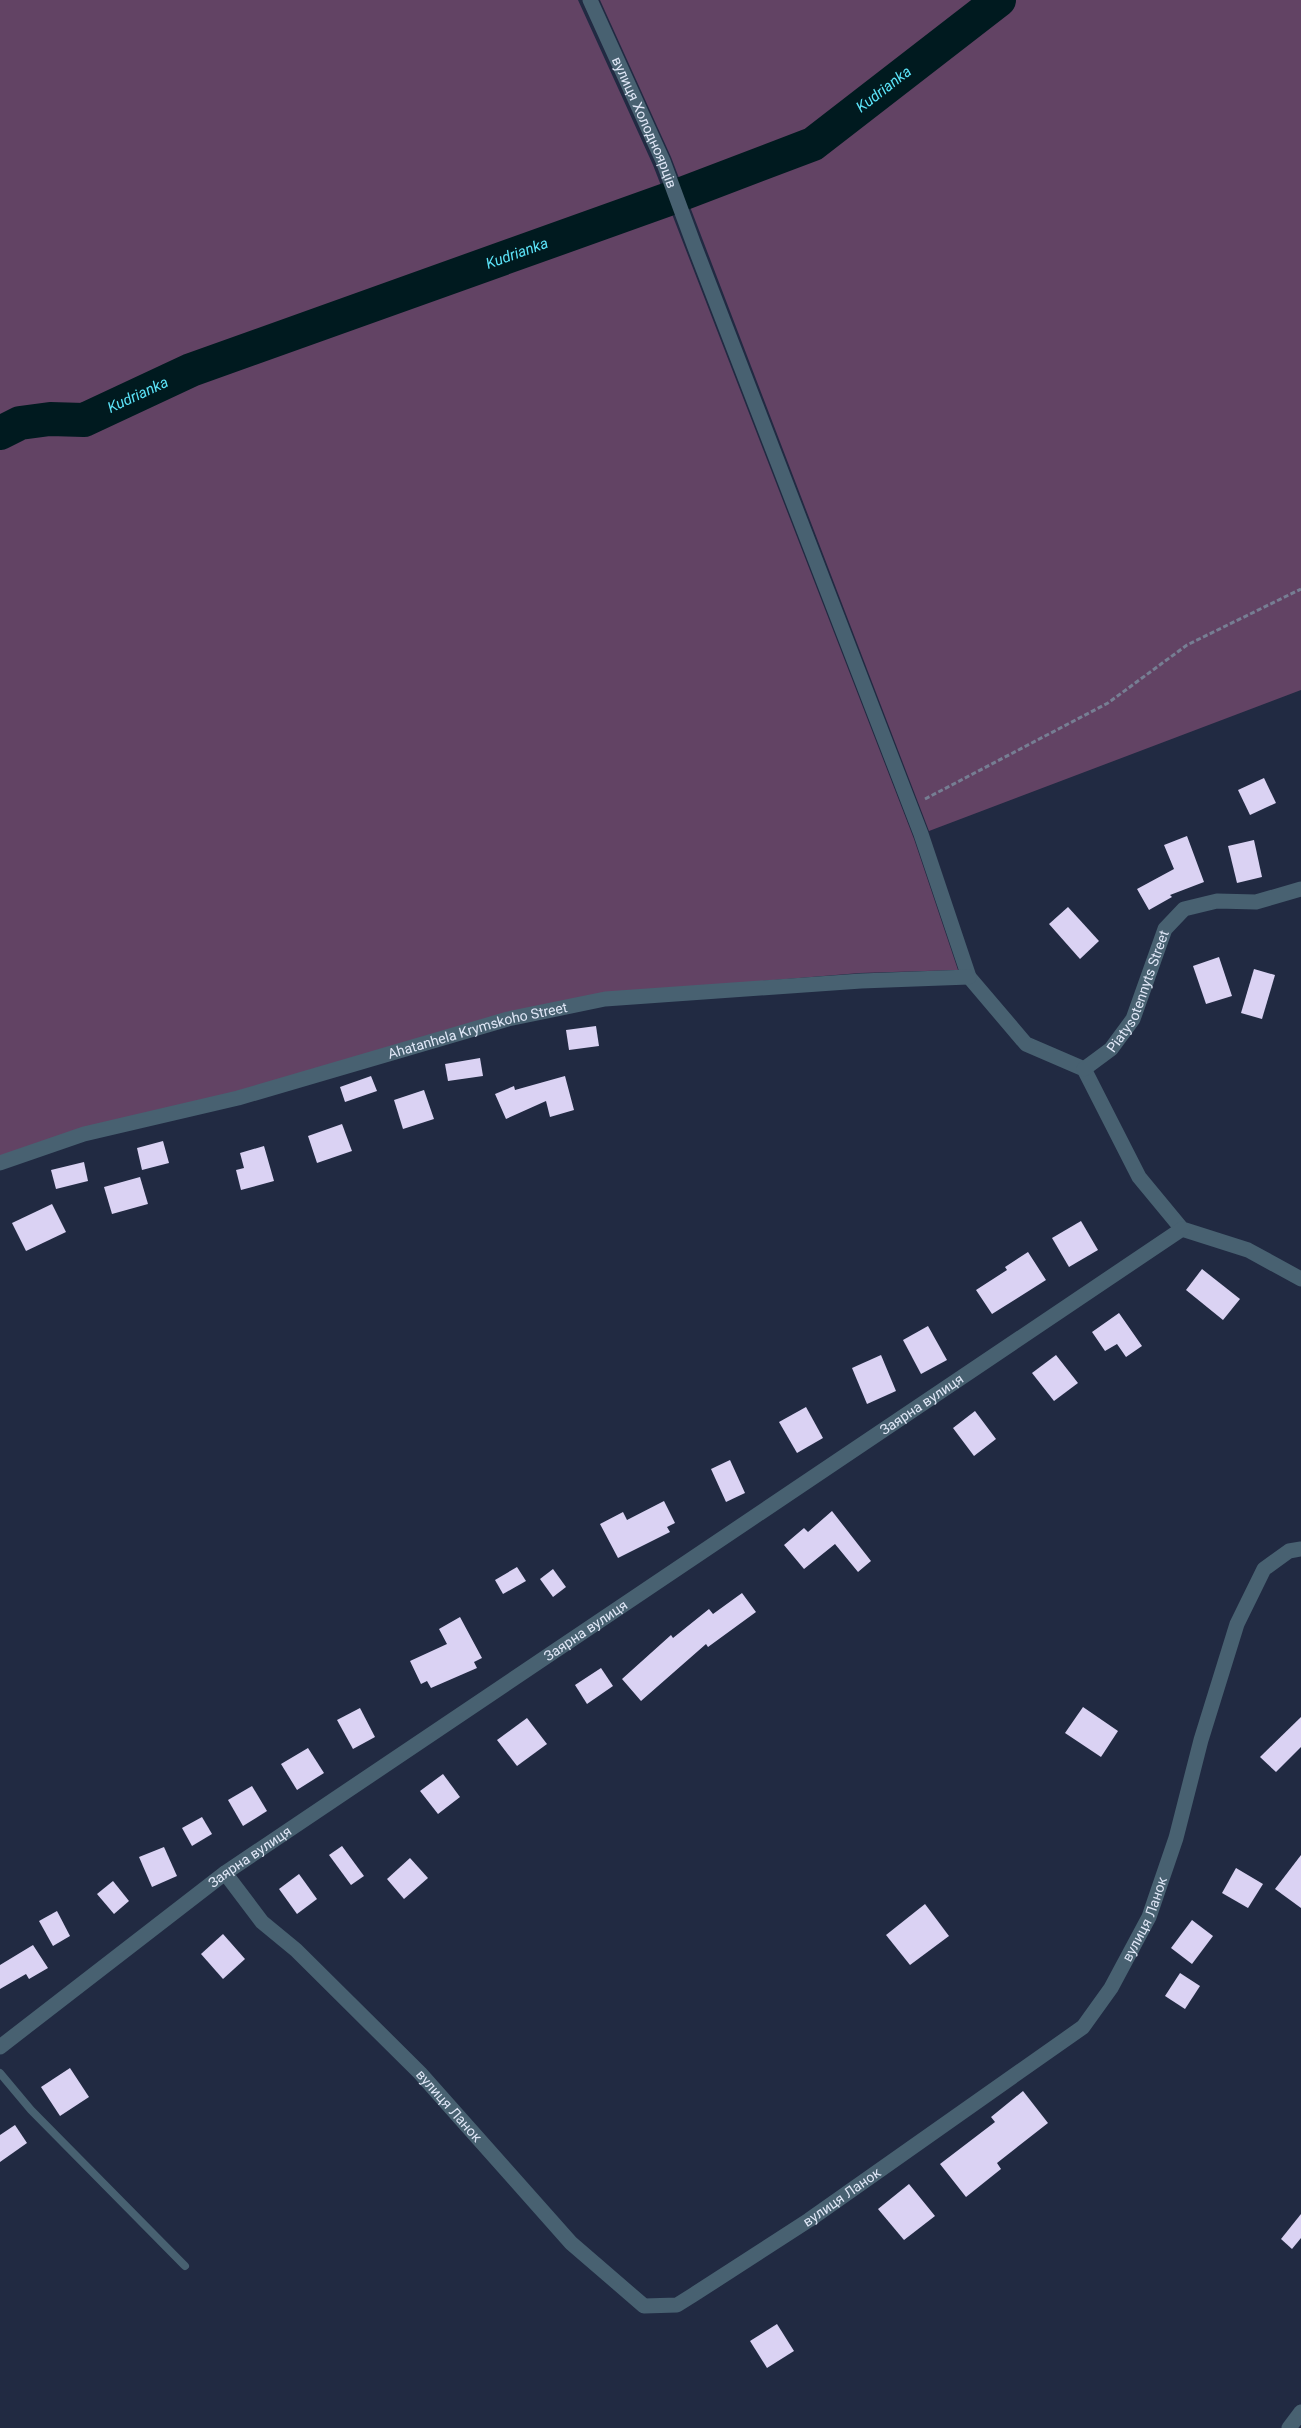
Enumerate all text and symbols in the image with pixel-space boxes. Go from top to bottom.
street label: вулиця Холодноярців [609,54,680,190]
water label: Kudrianka [853,62,915,116]
water label: Kudrianka [483,234,551,273]
water label: Kudrianka [105,373,171,417]
street label: Piatysotennyts Street [1103,928,1172,1055]
street label: Ahatanhela Krymskoho Street [386,999,569,1062]
street label: Заярна вулиця [877,1370,966,1438]
street label: Заярна вулиця [541,1597,630,1664]
street label: Заярна вулиця [205,1823,294,1891]
street label: вулиця Ланок [1119,1874,1170,1964]
street label: вулиця Ланок [413,2066,486,2146]
street label: вулиця Ланок [800,2164,884,2230]

